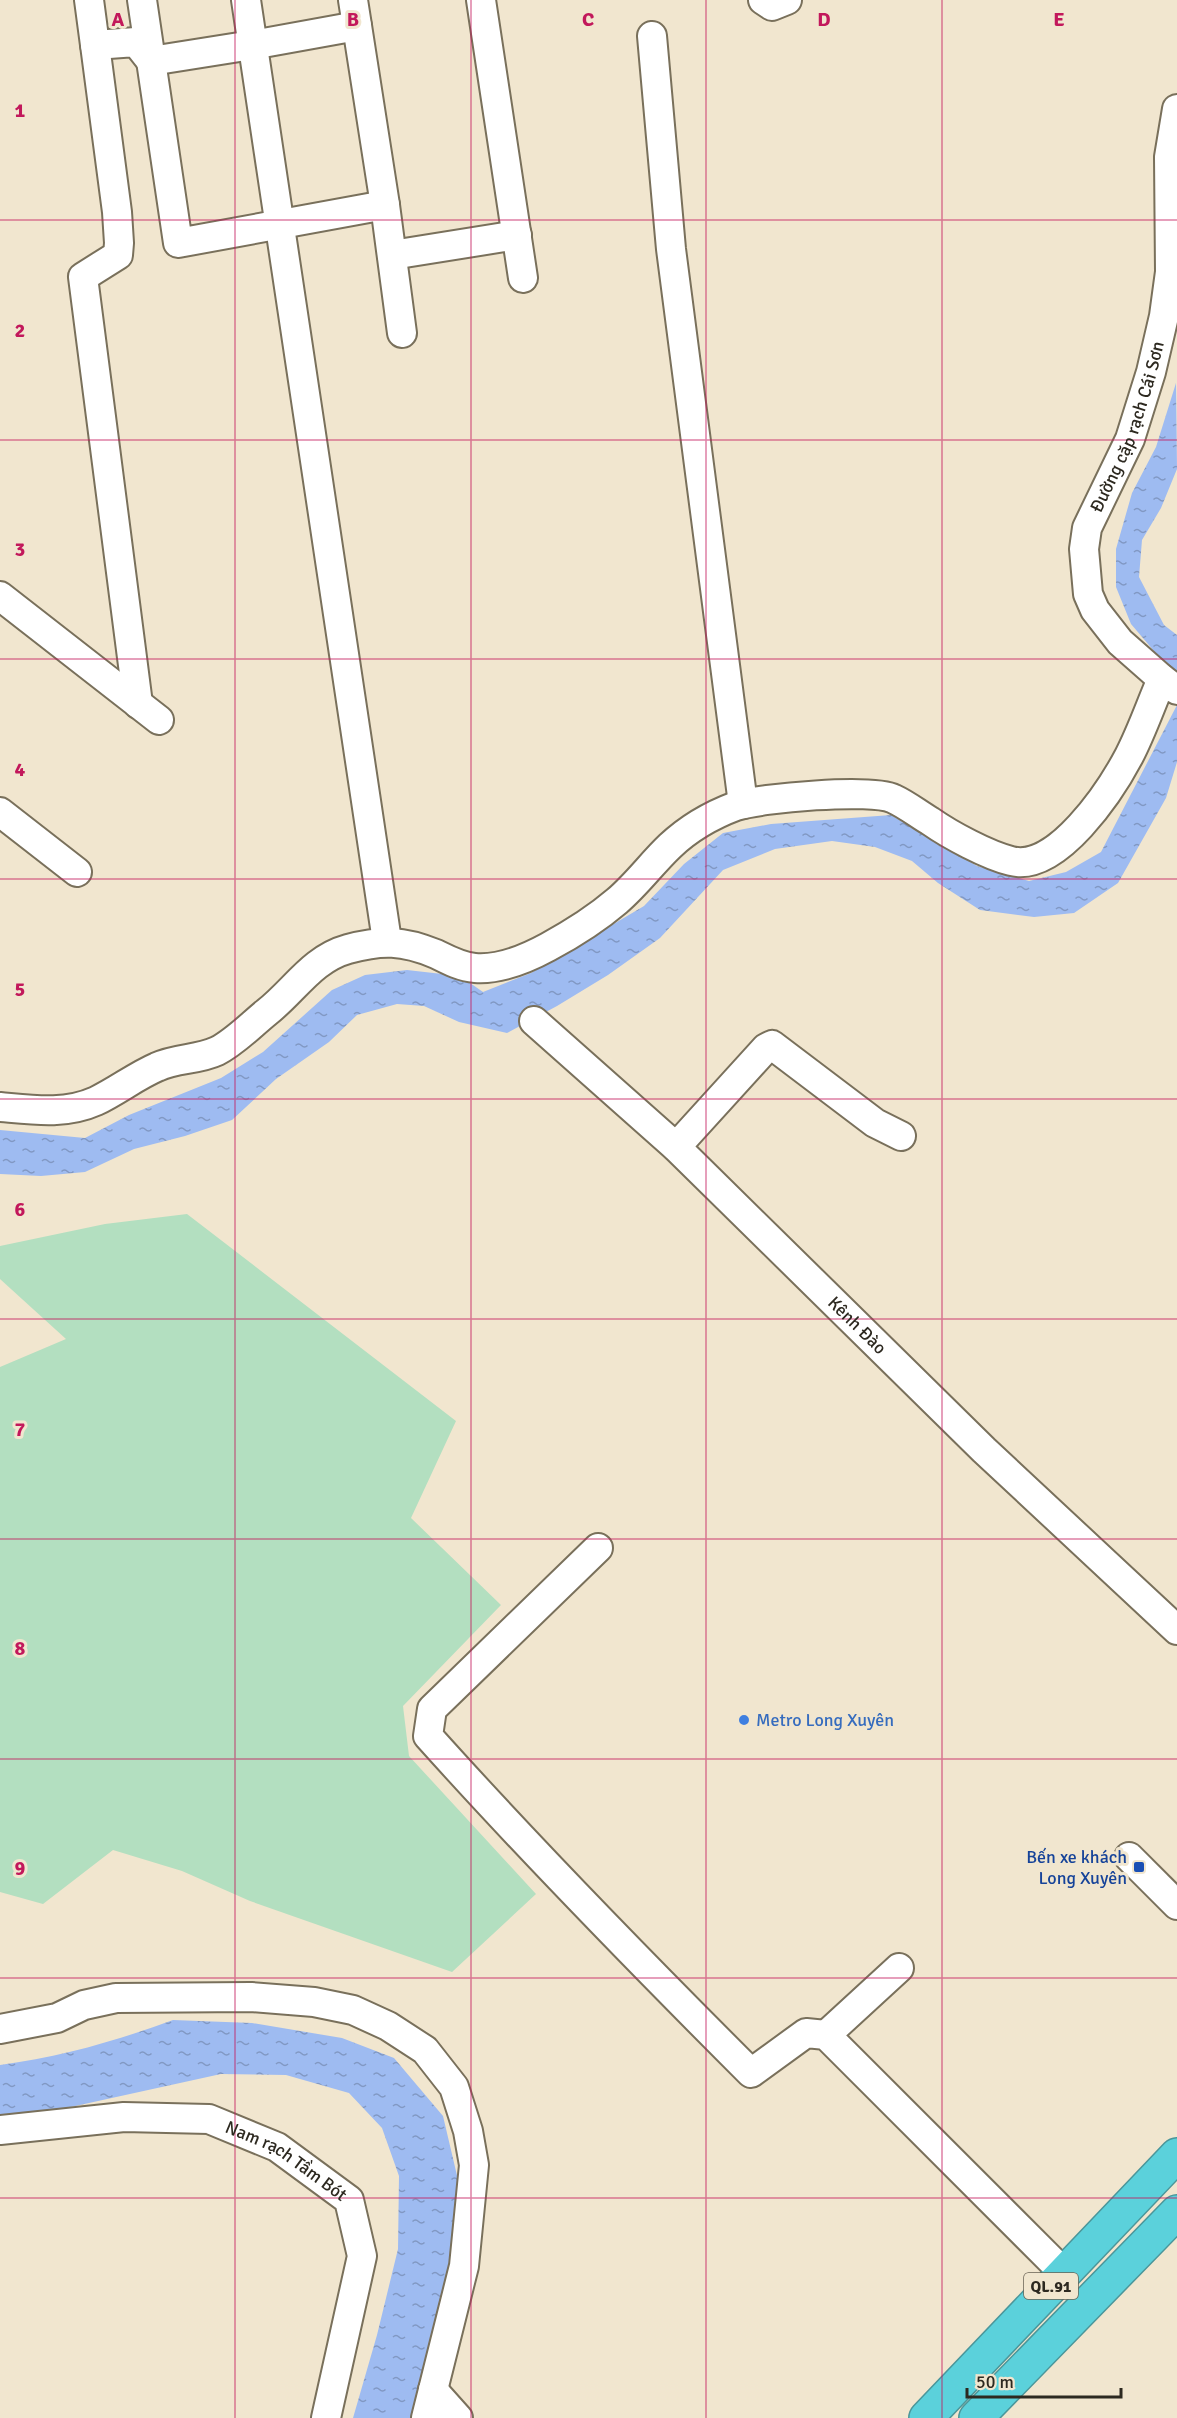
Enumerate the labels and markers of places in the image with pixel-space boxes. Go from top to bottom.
place label: Metro Long Xuyên [756,1709,894,1731]
marker: Metro Long Xuyên [737,1713,751,1727]
place label: Bến xe khách Long Xuyên [1026,1846,1127,1889]
marker: Bến xe khách Long Xuyên [1132,1860,1146,1874]

